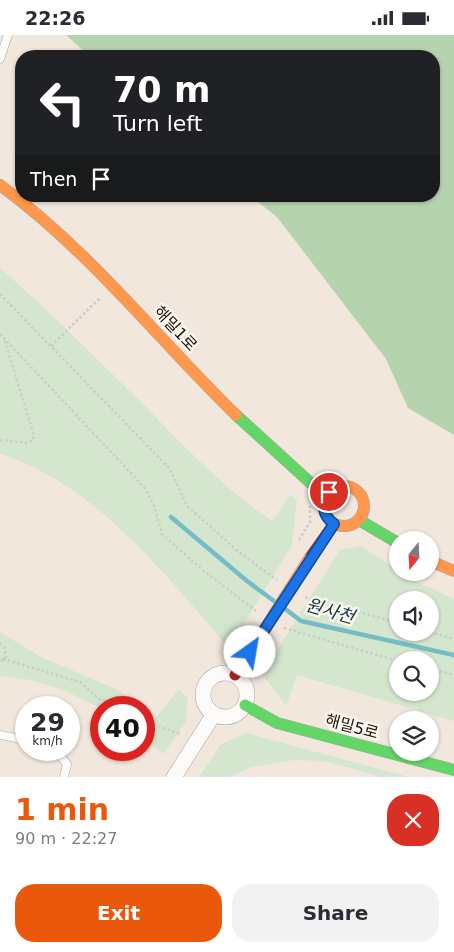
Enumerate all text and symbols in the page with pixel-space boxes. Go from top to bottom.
text: 22:26 [25,7,85,29]
icon: left [30,70,95,135]
text: 70 m [113,70,210,110]
text: Turn left [113,111,202,136]
icon: arrive [87,165,115,193]
text: Then [30,168,77,190]
street label: 해밀1로 [150,302,201,355]
pin [308,471,350,513]
icon: arrive [315,478,343,506]
north arrow [389,531,439,581]
map controls [389,531,439,761]
button: sound [389,591,439,641]
water label: 원사천 [303,594,359,628]
position arrow [223,625,275,677]
button: search [389,651,439,701]
speed limit sign: 40 [90,696,155,761]
text: 29 [30,708,65,737]
street label: 해밀5로 [323,710,381,743]
button: layers [389,711,439,761]
text: km/h [32,734,63,748]
text: 1 min [15,792,109,827]
button: close [387,794,439,846]
text: 90 m · 22:27 [15,829,117,848]
button: Exit [15,884,222,942]
button: Share [232,884,439,942]

